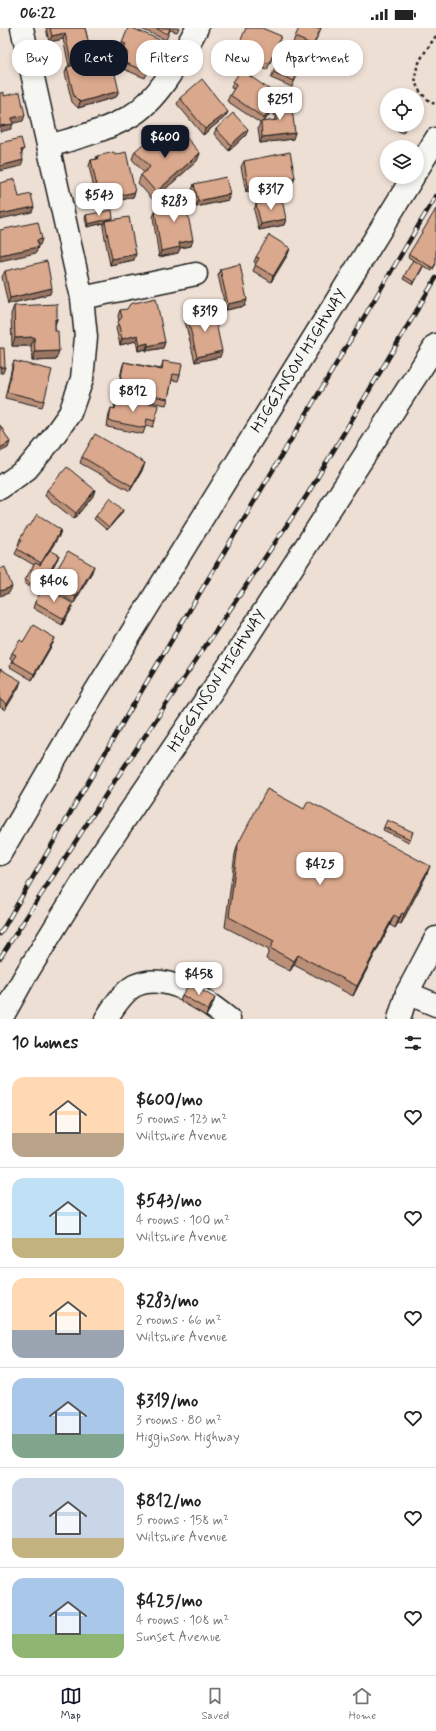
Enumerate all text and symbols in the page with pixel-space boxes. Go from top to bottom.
text: 06:22 [20,4,56,24]
chip: Buy [12,40,62,76]
chip: Rent [70,40,128,76]
chip: Filters [136,40,203,76]
chip: New [211,40,264,76]
chip: Apartment [272,40,363,76]
pin: $251 [256,87,304,121]
map controls [380,88,424,184]
button: locate [380,88,424,132]
text: $251 [267,91,293,108]
pin: $600 [141,125,189,159]
text: $600 [150,129,180,146]
button: layers [380,140,424,184]
pin: $317 [247,177,295,211]
text: $317 [258,181,284,198]
pin: $543 [75,183,123,217]
text: $543 [85,187,113,204]
pin: $283 [150,189,198,223]
text: $283 [161,193,187,210]
street label: HIGGINSON HIGHWAY [246,285,352,437]
pin: $319 [181,299,229,333]
text: $319 [192,303,218,320]
pin: $812 [109,379,157,413]
text: $812 [119,383,147,400]
pin: $406 [30,569,78,603]
text: $406 [40,573,68,590]
street label: HIGGINSON HIGHWAY [163,606,271,756]
pin: $425 [296,852,344,886]
text: $425 [305,856,335,873]
pin: $458 [175,962,223,996]
text: $458 [184,966,214,983]
text: 10 homes [12,1032,78,1054]
icon: filters [402,1032,424,1054]
text: $600/mo [136,1089,203,1111]
icon: home [44,1093,92,1141]
icon: heart [402,1106,424,1128]
text: 5 rooms · 123 m² [136,1111,227,1128]
text: Wiltshire Avenue [136,1128,227,1145]
text: $543/mo [136,1190,202,1212]
icon: home [44,1194,92,1242]
icon: heart [402,1207,424,1229]
text: 4 rooms · 100 m² [136,1212,230,1229]
text: Wiltshire Avenue [136,1229,227,1246]
text: $283/mo [136,1290,199,1312]
icon: home [44,1294,92,1342]
icon: heart [402,1307,424,1329]
text: 2 rooms · 66 m² [136,1312,221,1329]
text: Wiltshire Avenue [136,1329,227,1346]
text: $319/mo [136,1390,198,1412]
icon: home [44,1394,92,1442]
icon: heart [402,1407,424,1429]
text: 3 rooms · 80 m² [136,1412,222,1429]
text: Higginson Highway [136,1429,240,1446]
text: $812/mo [136,1490,201,1512]
icon: home [44,1494,92,1542]
icon: heart [402,1507,424,1529]
text: 5 rooms · 158 m² [136,1512,229,1529]
text: Wiltshire Avenue [136,1529,227,1546]
text: $425/mo [136,1590,203,1612]
icon: home [44,1594,92,1642]
icon: heart [402,1607,424,1629]
text: 4 rooms · 108 m² [136,1612,229,1629]
text: Sunset Avenue [136,1629,221,1646]
tab: Map [60,1685,82,1723]
tab: Saved [201,1685,229,1723]
tab: Home [349,1685,376,1723]

